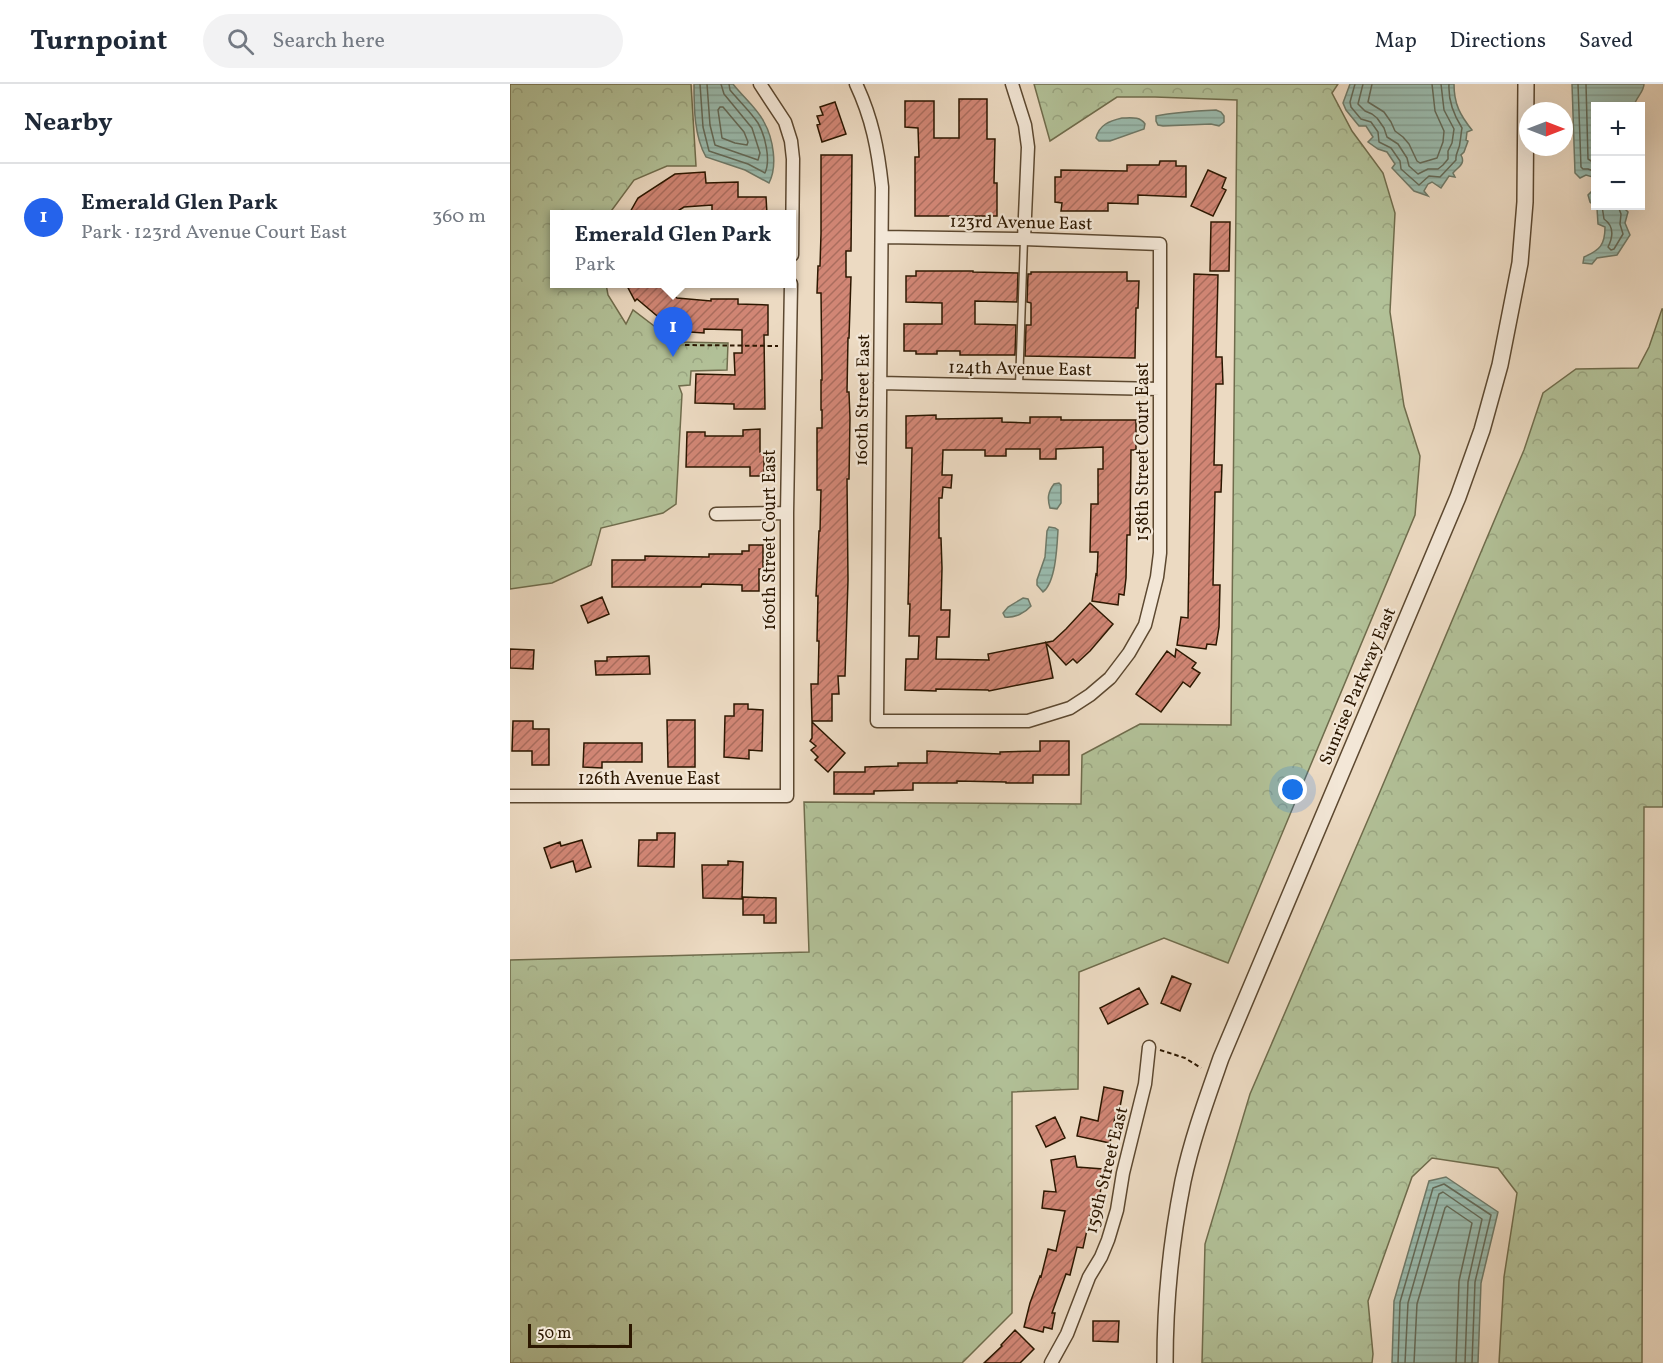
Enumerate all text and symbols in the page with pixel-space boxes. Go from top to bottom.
search box [203,14,623,68]
text: Turnpoint [30,22,167,61]
icon: search [224,25,257,58]
text: Search here [272,26,385,57]
text: Map [1375,27,1417,56]
text: Directions [1450,27,1546,56]
text: Saved [1579,27,1633,56]
north arrow [1519,102,1573,156]
map controls [1591,102,1645,210]
button: + [1591,102,1645,156]
text: Nearby [24,105,113,141]
button: − [1591,156,1645,210]
text: Emerald Glen Park [81,188,278,219]
text: 1 [39,203,48,231]
text: 360 m [432,203,486,231]
popup [550,210,796,288]
street label: 123rd Avenue East [949,210,1093,237]
text: Park · 123rd Avenue Court East [81,219,347,247]
text: Emerald Glen Park [575,220,771,251]
text: Park [575,251,615,279]
pin: 1 [654,308,692,357]
street label: 160th Street East [850,334,877,466]
street label: 124th Avenue East [948,356,1092,383]
street label: 158th Street Court East [1131,363,1156,541]
street label: 160th Street Court East [758,449,783,631]
street label: Sunrise Parkway East [1314,604,1403,769]
street label: 126th Avenue East [578,767,720,792]
your location [1278,775,1307,804]
street label: 159th Street East [1080,1104,1135,1236]
scale bar [528,1321,632,1348]
text: 50 m [537,1323,571,1345]

